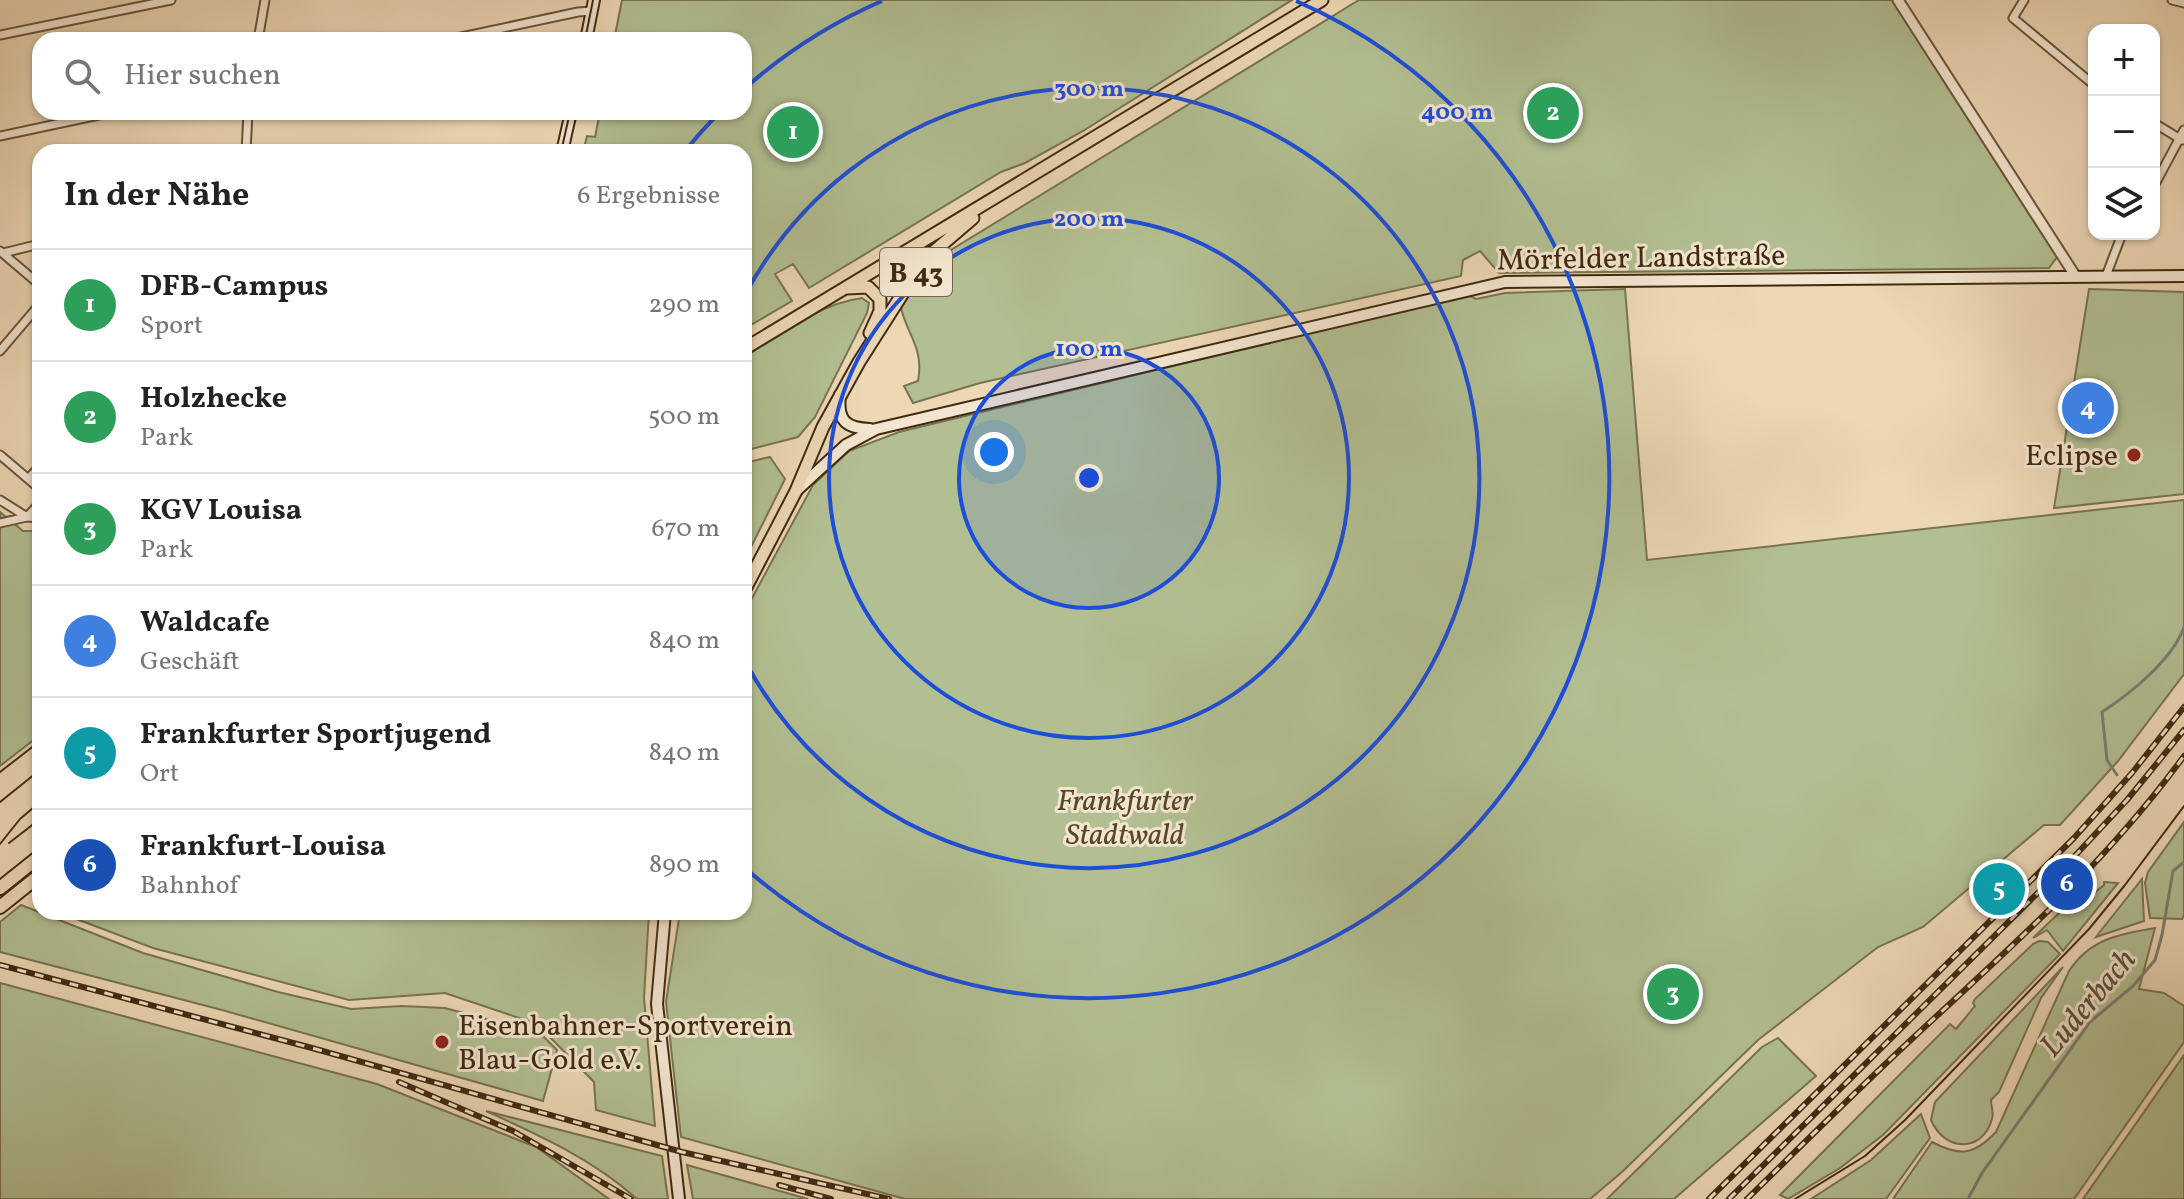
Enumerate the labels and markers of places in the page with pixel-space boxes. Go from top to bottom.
pin: 2 [1527,83,1579,143]
pin: 1 [767,102,819,162]
pin: 4 [2062,378,2114,438]
place label: Eclipse [2025,436,2118,478]
marker: Eclipse [2125,446,2143,464]
centre of rings [1075,464,1103,492]
pin: 6 [2041,854,2093,914]
pin: 5 [1973,859,2025,919]
pin: 3 [1647,964,1699,1024]
place label: Eisenbahner-Sportverein Blau-Gold e.V. [458,1006,793,1082]
marker: Eisenbahner-Sportverein Blau-Gold e.V. [433,1033,451,1051]

